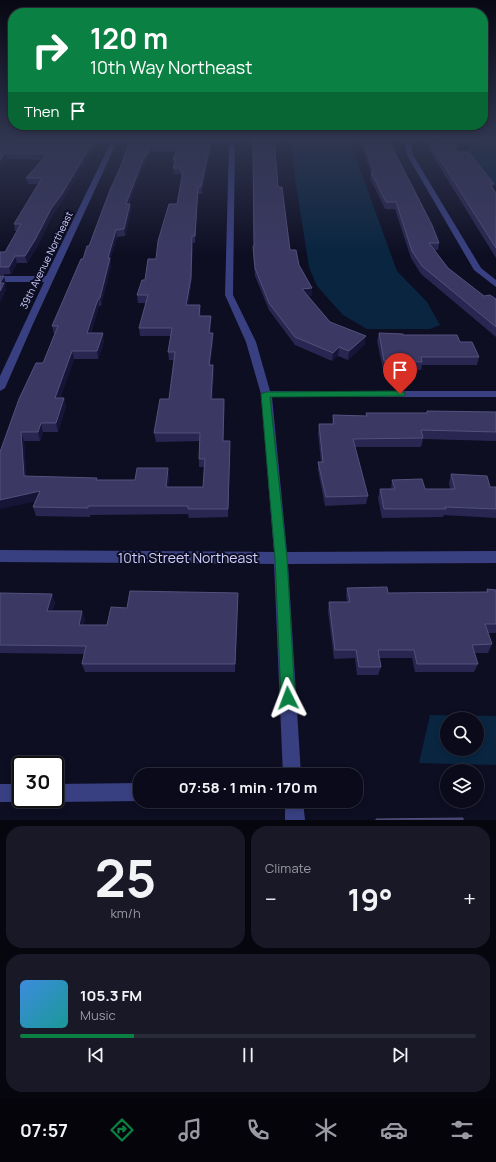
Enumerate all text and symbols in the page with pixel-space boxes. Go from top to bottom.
text: 120 m [90,19,168,57]
icon: right [24,24,76,76]
text: 10th Way Northeast [90,55,252,79]
icon: arrive [67,100,89,122]
text: Then [24,101,59,122]
street label: 39th Avenue Northeast [16,209,76,311]
pin [383,353,417,394]
icon: arrive [389,359,411,381]
street label: 10th Street Northeast [118,548,259,567]
position arrow [267,677,309,719]
map controls [440,712,484,808]
button: search [440,712,484,756]
speed limit sign: 30 [12,756,64,808]
button: layers [440,764,484,808]
text: 07:58 · 1 min · 170 m [179,777,317,798]
text: 25 [95,842,156,913]
text: Climate [265,859,311,877]
text: 19° [347,879,393,920]
text: − [265,884,277,914]
text: + [463,884,476,914]
text: km/h [110,904,141,922]
text: 105.3 FM [80,985,142,1006]
text: Music [80,1006,116,1024]
icon: previous [85,1044,107,1066]
icon: pause [237,1044,259,1066]
icon: next [389,1044,411,1066]
icon: directions [108,1116,136,1144]
icon: music [176,1116,204,1144]
icon: phone [244,1116,272,1144]
icon: climate [312,1116,340,1144]
icon: car [380,1116,408,1144]
icon: filters [448,1116,476,1144]
text: 07:57 [20,1118,68,1142]

